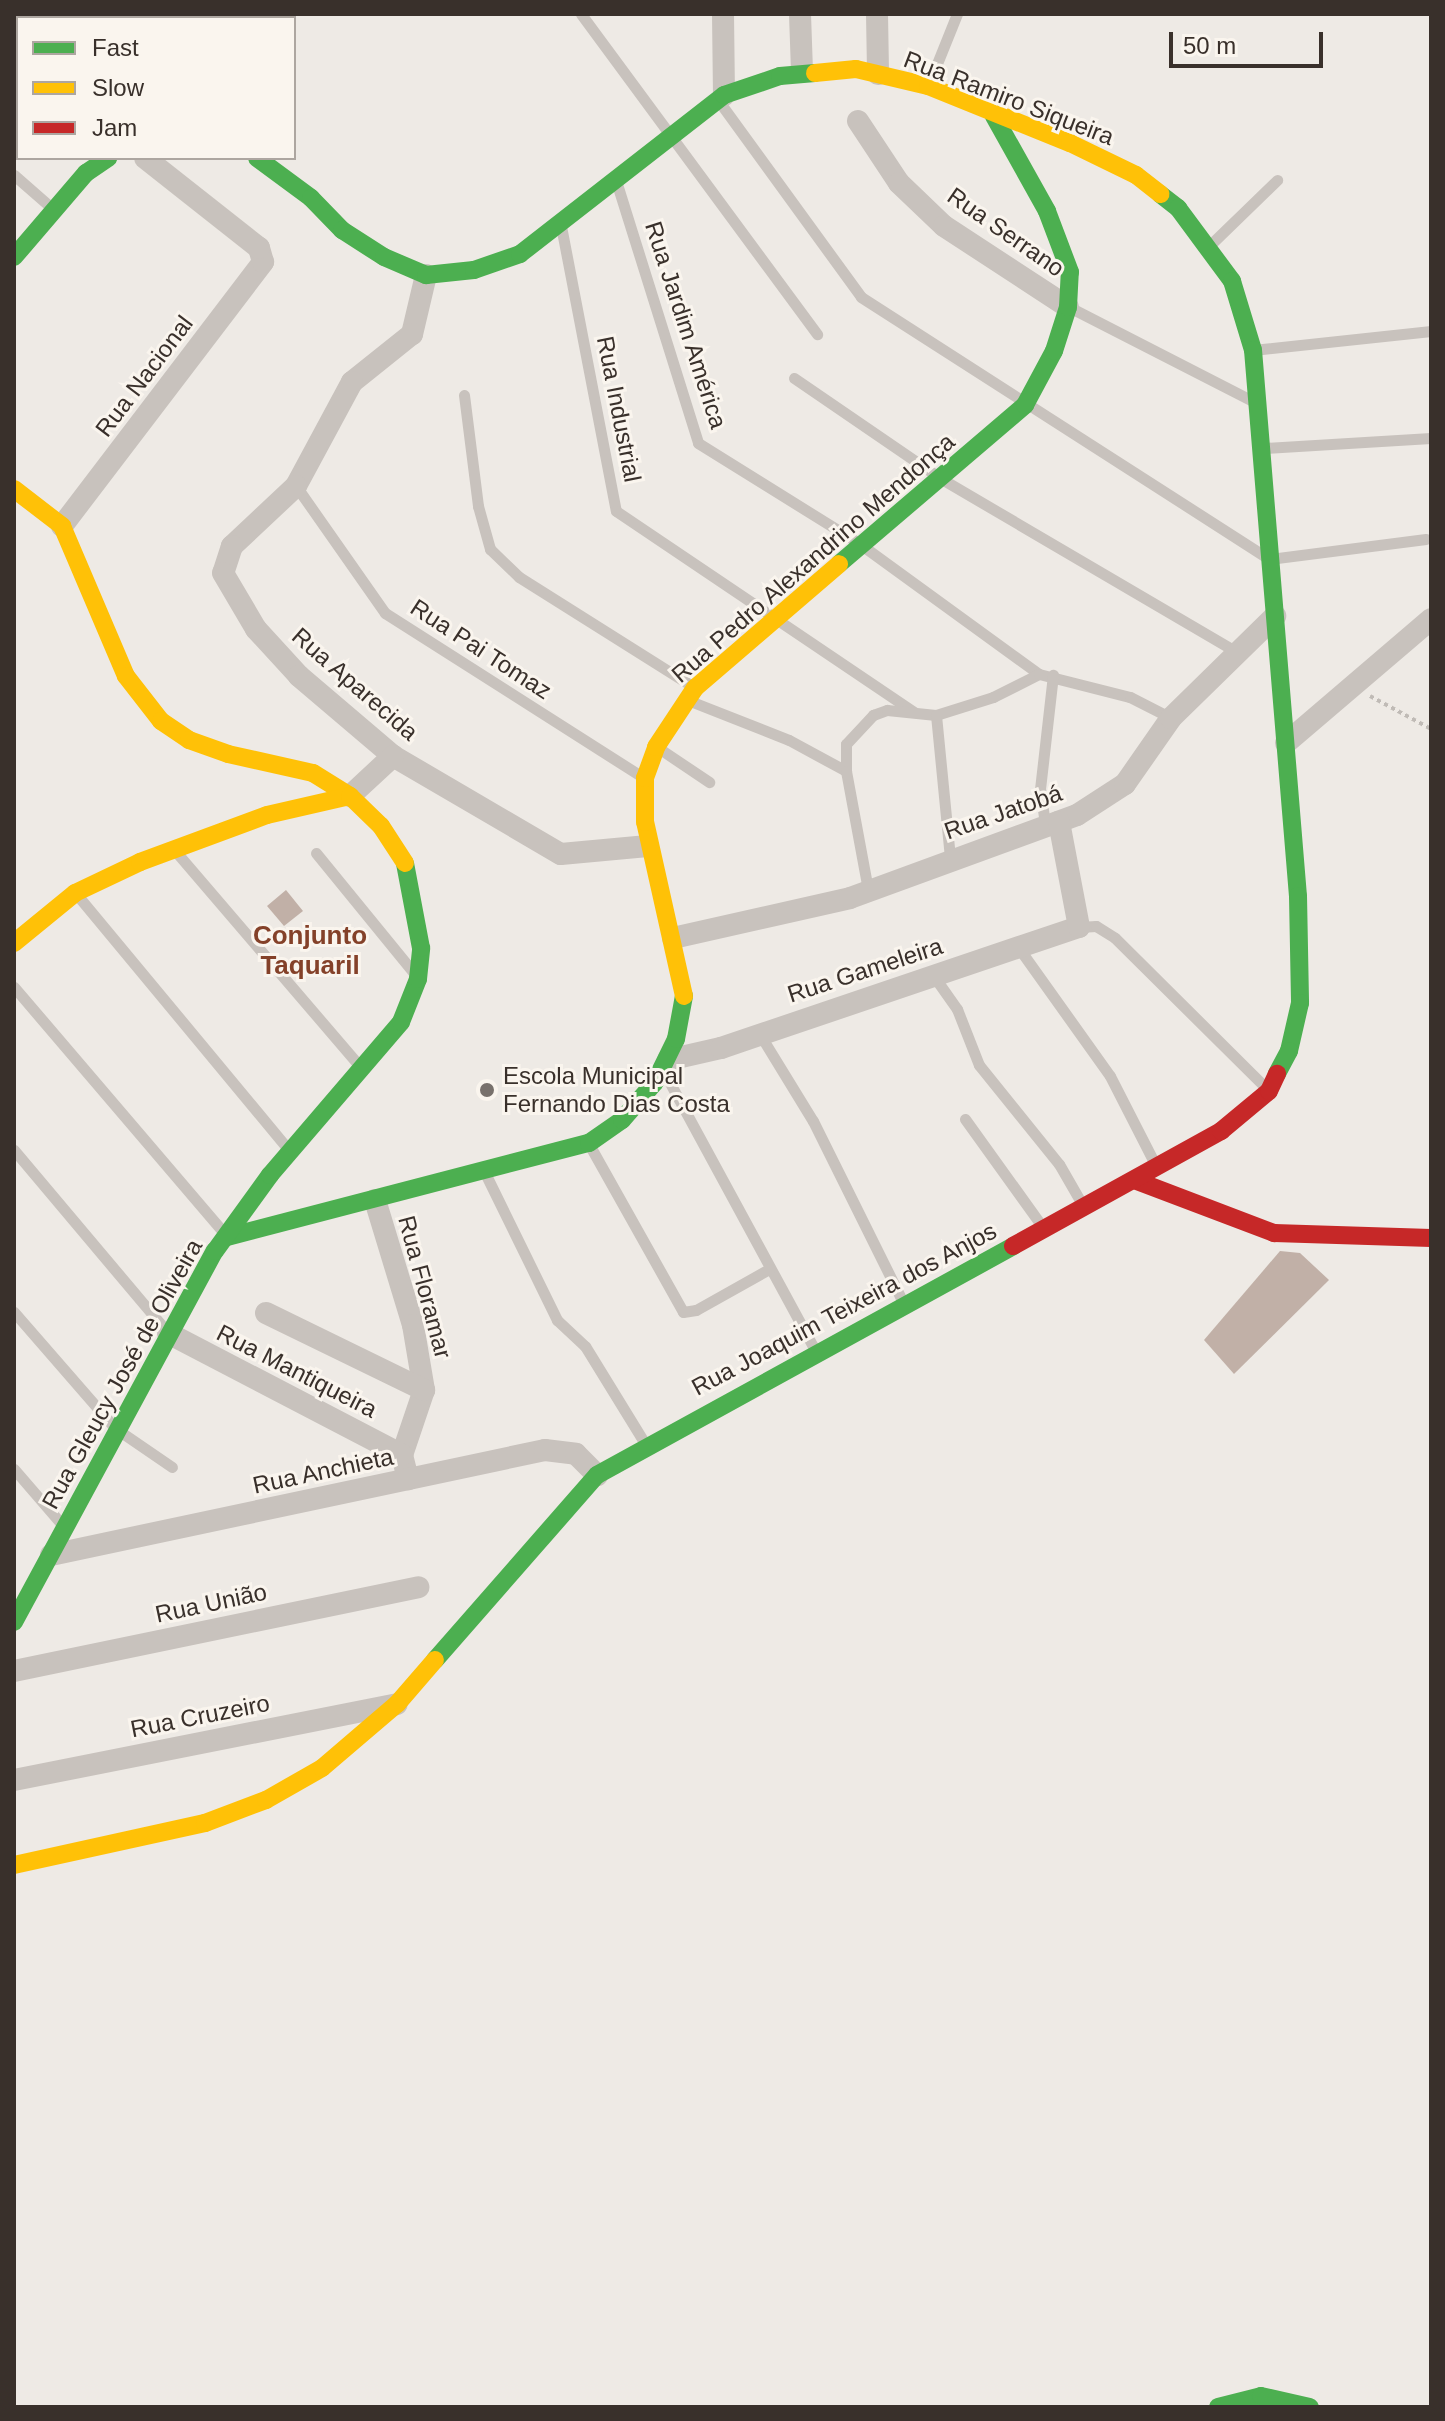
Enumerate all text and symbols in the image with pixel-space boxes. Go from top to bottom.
legend [16,16,296,160]
scale bar [1173,16,1327,66]
text: 50 m [1183,32,1236,59]
text: Fast [92,34,139,61]
street label: Rua Ramiro Siqueira [900,45,1118,151]
text: Slow [92,74,144,101]
text: Jam [92,114,137,141]
street label: Rua Serrano [942,181,1070,283]
street label: Rua Jardim América [639,217,733,433]
street label: Rua Nacional [89,310,199,442]
street label: Rua Industrial [591,334,647,484]
street label: Rua Pedro Alexandrino Mendonça [665,427,961,689]
street label: Rua Pai Tomaz [405,593,557,705]
street label: Rua Aparecida [286,621,424,747]
street label: Rua Jatobá [940,778,1066,846]
district label: Conjunto Taquaril [253,920,367,982]
street label: Rua Gameleira [784,931,946,1009]
place label: Escola Municipal Fernando Dias Costa [503,1062,730,1118]
marker: Escola Municipal Fernando Dias Costa [478,1081,496,1099]
street label: Rua Floramar [392,1212,458,1362]
street label: Rua Joaquim Teixeira dos Anjos [686,1216,1002,1402]
street label: Rua Gleucy José de Oliveira [36,1234,208,1514]
street label: Rua Mantiqueira [212,1318,382,1424]
street label: Rua Anchieta [250,1442,396,1500]
street label: Rua União [153,1577,269,1629]
street label: Rua Cruzeiro [128,1688,272,1744]

